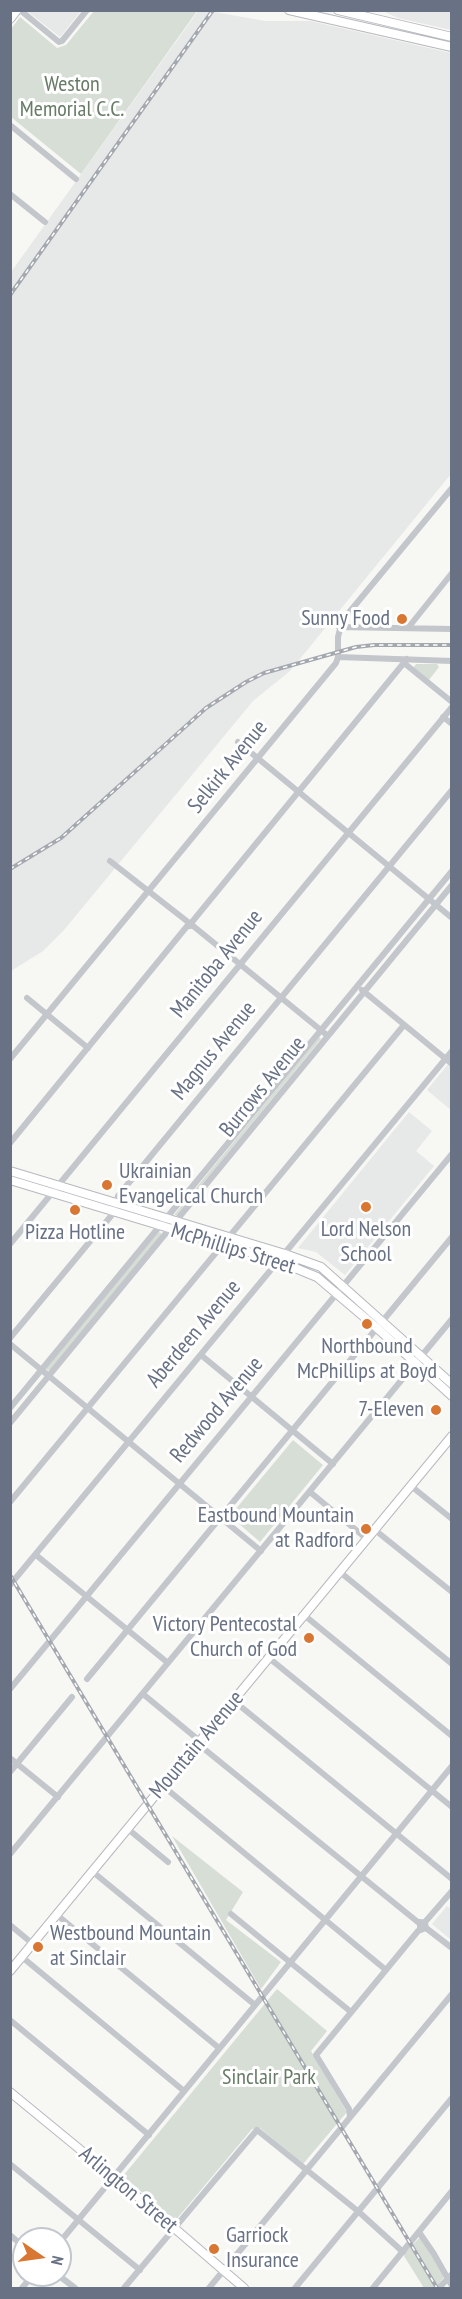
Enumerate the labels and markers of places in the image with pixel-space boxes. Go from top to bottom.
place label: Sunny Food [301,606,390,632]
marker: Sunny Food [395,612,409,626]
place label: Ukrainian Evangelical Church [119,1159,263,1210]
marker: Ukrainian Evangelical Church [100,1178,114,1192]
marker: Lord Nelson School [359,1200,373,1214]
marker: Pizza Hotline [68,1203,82,1217]
place label: Lord Nelson School [321,1217,411,1268]
place label: Pizza Hotline [25,1220,125,1246]
marker: Northbound McPhillips at Boyd [360,1317,374,1331]
place label: Northbound McPhillips at Boyd [297,1334,437,1386]
place label: 7-Eleven [358,1397,424,1423]
marker: 7-Eleven [429,1403,443,1417]
place label: Eastbound Mountain at Radford [198,1503,354,1554]
marker: Eastbound Mountain at Radford [359,1522,373,1536]
place label: Victory Pentecostal Church of God [153,1612,297,1664]
marker: Victory Pentecostal Church of God [302,1631,316,1645]
place label: Westbound Mountain at Sinclair [50,1921,211,1972]
marker: Westbound Mountain at Sinclair [31,1940,45,1954]
place label: Garriock Insurance [226,2223,299,2274]
marker: Garriock Insurance [207,2242,221,2256]

